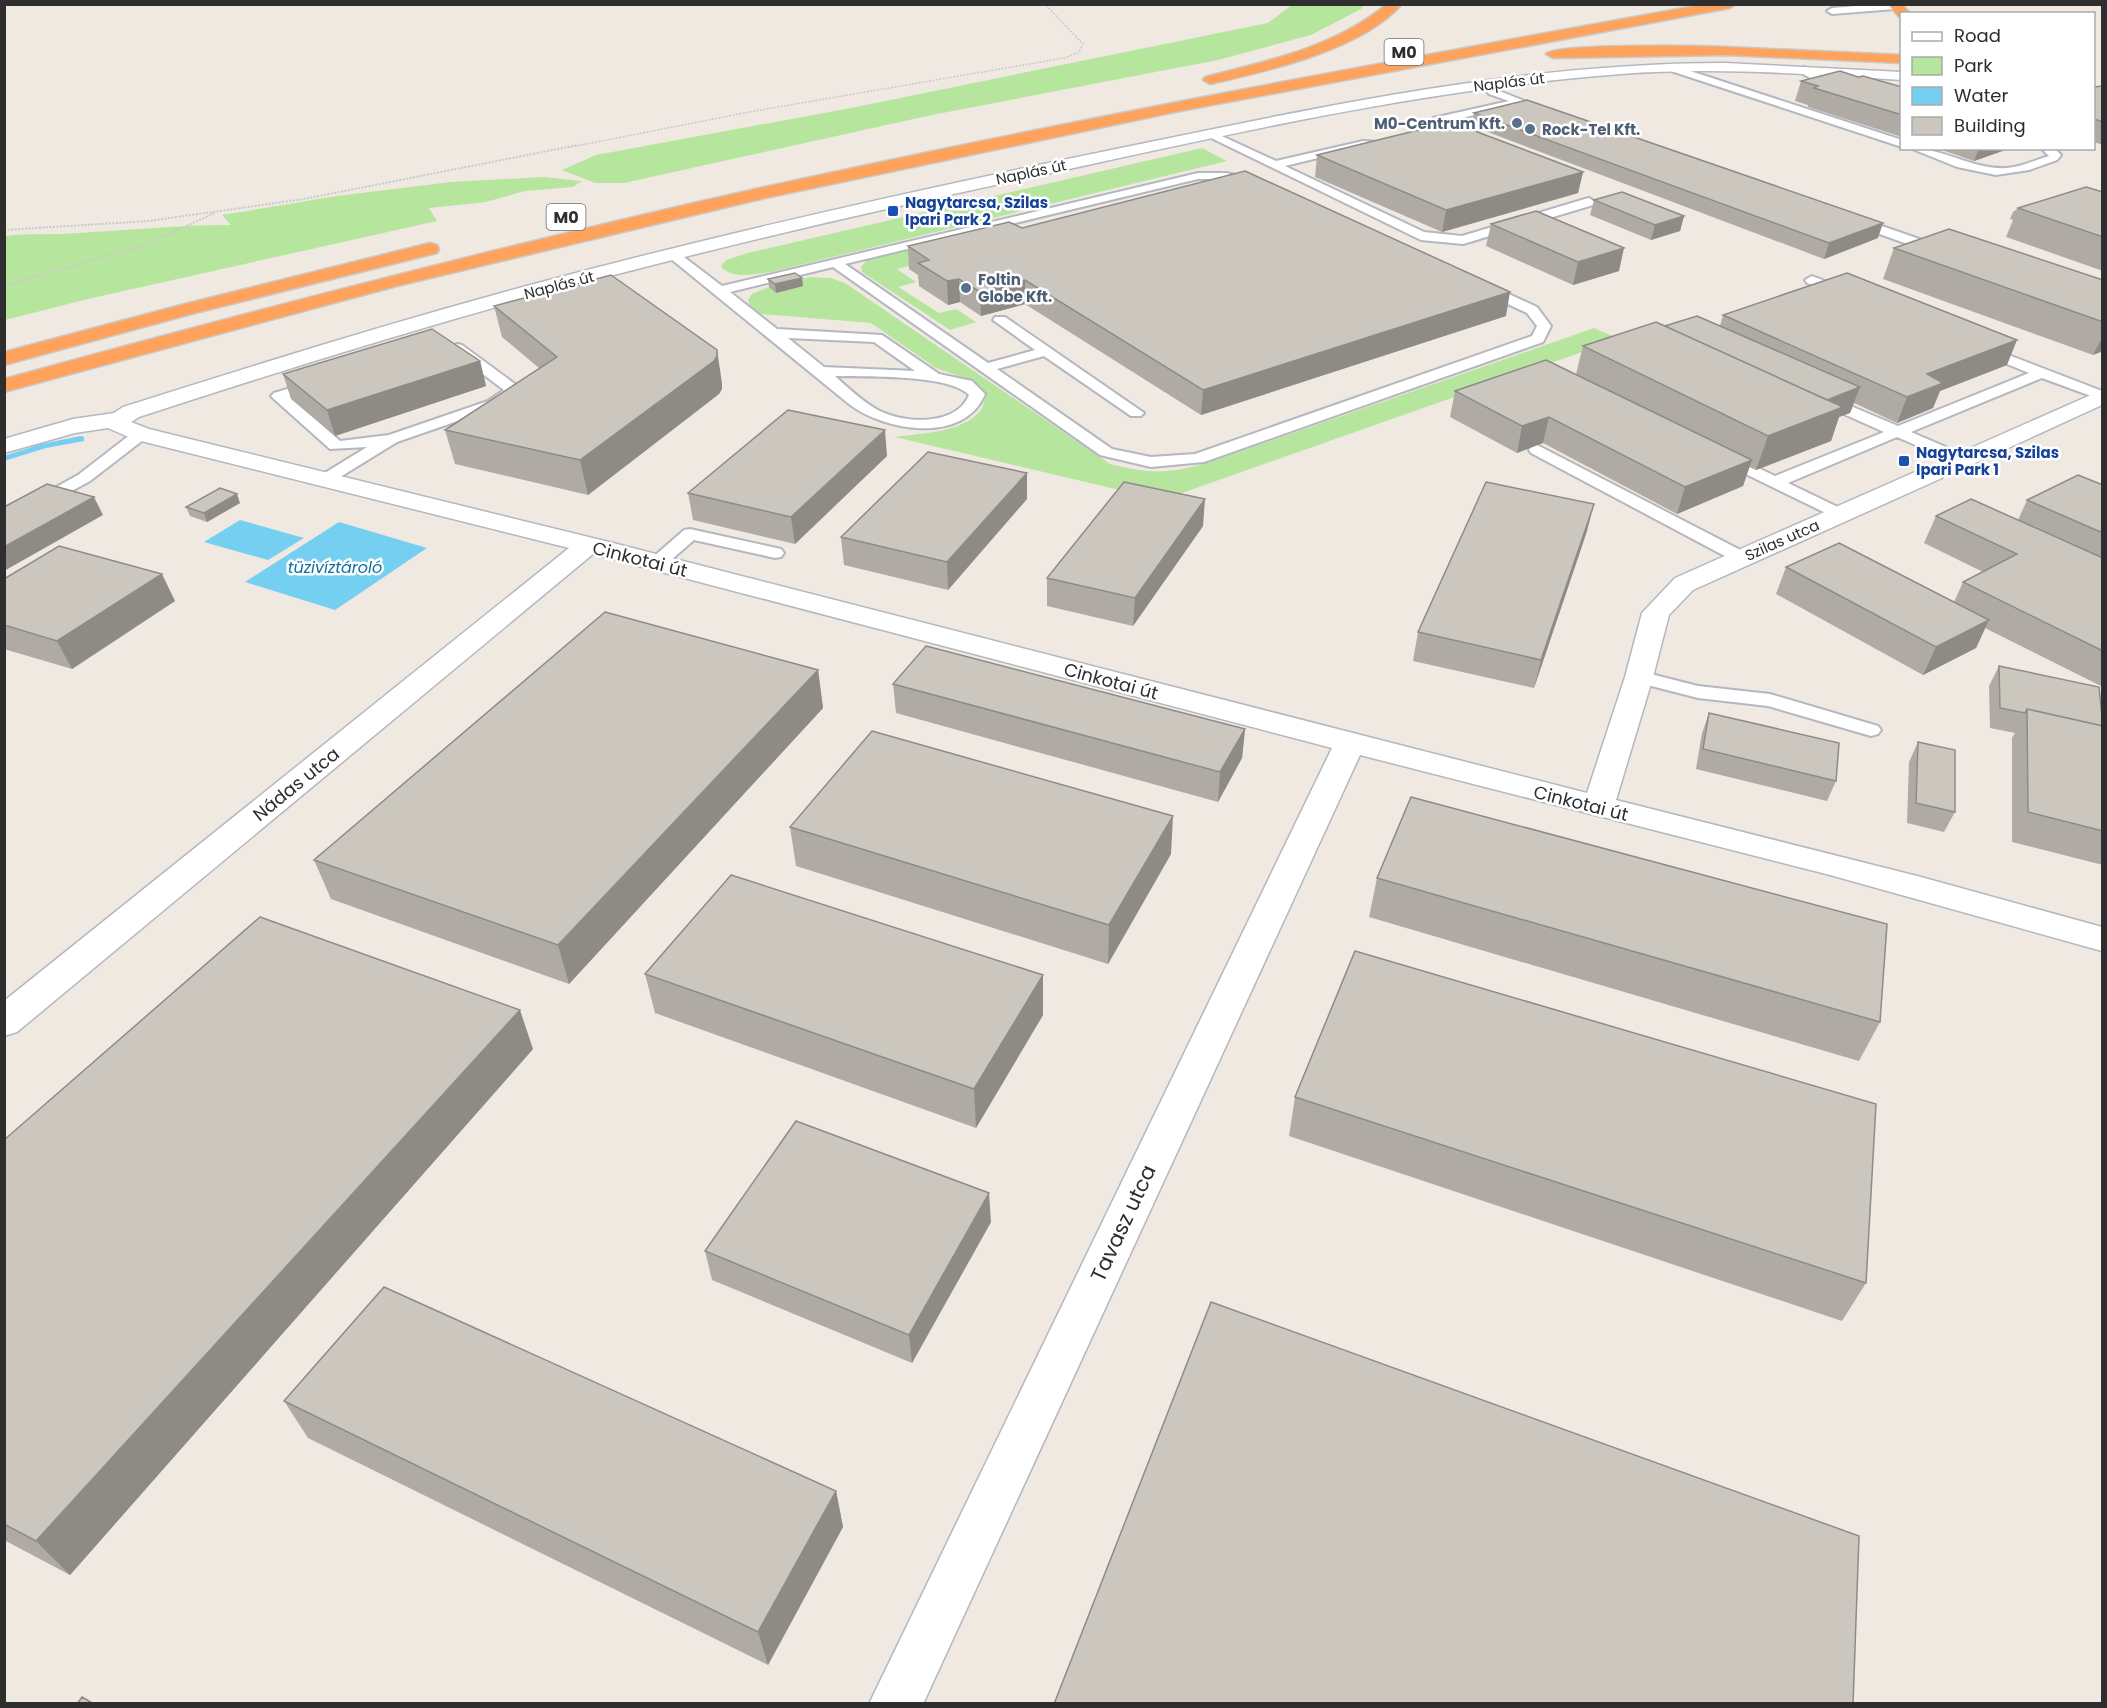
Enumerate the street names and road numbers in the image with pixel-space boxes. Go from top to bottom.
road number: M0 [1384,39,1424,65]
street label: Naplás út [1472,67,1546,97]
street label: Naplás út [994,154,1068,190]
road number: M0 [546,204,586,230]
street label: Naplás út [522,266,596,304]
street label: Szilas utca [1742,514,1822,566]
street label: Cinkotai út [590,535,690,583]
street label: Cinkotai út [1061,656,1161,706]
street label: Nádas utca [248,741,344,827]
street label: Cinkotai út [1531,779,1631,827]
street label: Tavasz utca [1083,1160,1163,1286]

